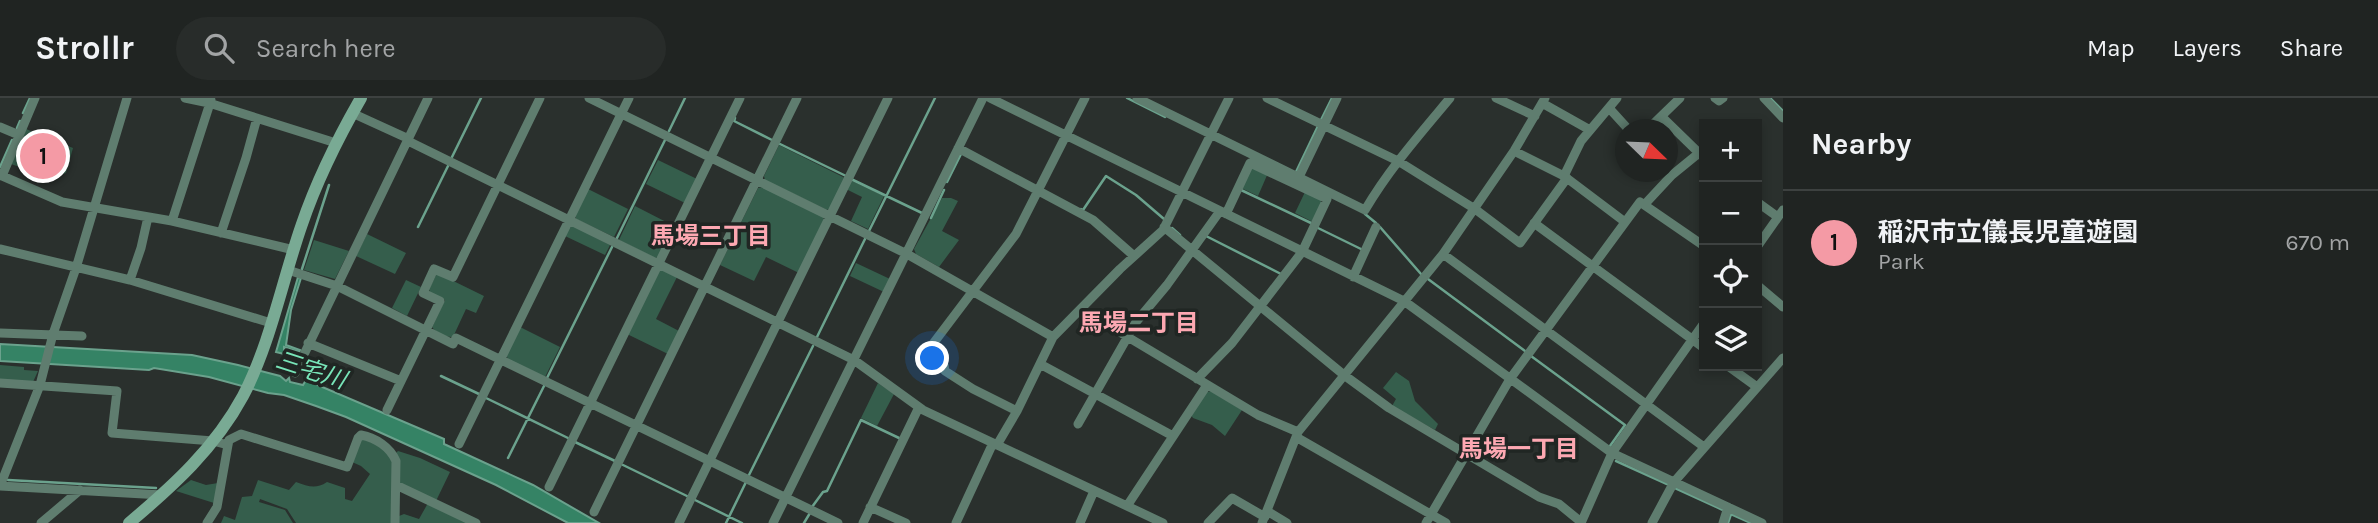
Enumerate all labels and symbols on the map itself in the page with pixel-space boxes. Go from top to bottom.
north arrow [1615,119,1678,182]
pin: 1 [20,130,66,182]
district label: 馬場三丁目 [651,222,771,250]
district label: 馬場二丁目 [1079,309,1199,337]
your location [915,341,949,375]
water label: 三宅川 [272,346,352,395]
district label: 馬場一丁目 [1459,435,1579,463]

